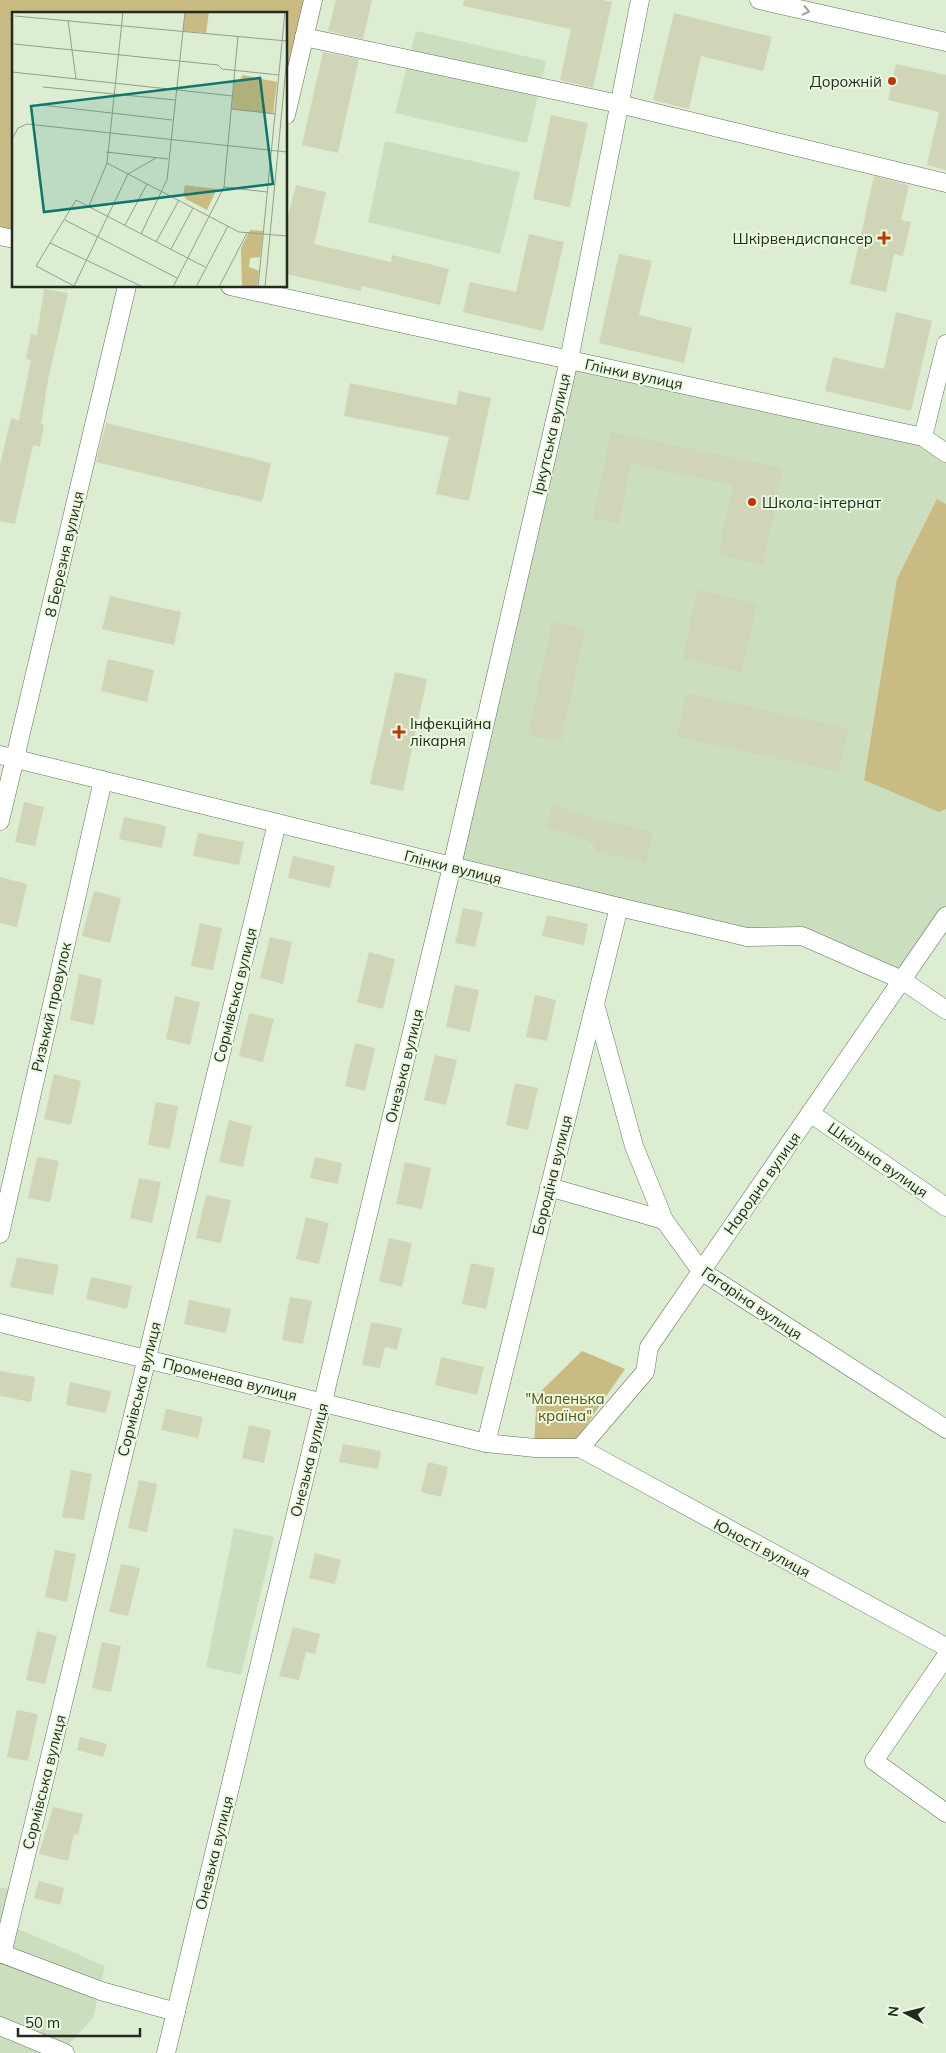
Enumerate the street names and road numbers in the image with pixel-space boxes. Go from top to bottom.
street label: Глінки вулиця [583,354,685,394]
street label: Іркутська вулиця [528,371,574,497]
street label: 8 Березня вулиця [40,489,88,619]
street label: Глінки вулиця [402,846,504,888]
street label: Сормівська вулиця [209,926,261,1064]
street label: Ризький провулок [27,939,75,1074]
street label: Онезька вулиця [381,1007,427,1125]
street label: Бородіна вулиця [528,1113,576,1237]
street label: Шкільна вулиця [824,1118,932,1202]
street label: Народна вулиця [720,1128,804,1238]
street label: Гагаріна вулиця [698,1262,806,1344]
street label: Сормівська вулиця [113,1320,165,1458]
street label: Променева вулиця [161,1353,299,1405]
street label: Онезька вулиця [286,1401,332,1519]
street label: Юності вулиця [711,1515,813,1581]
street label: Сормівська вулиця [18,1713,70,1851]
street label: Онезька вулиця [191,1794,237,1912]

